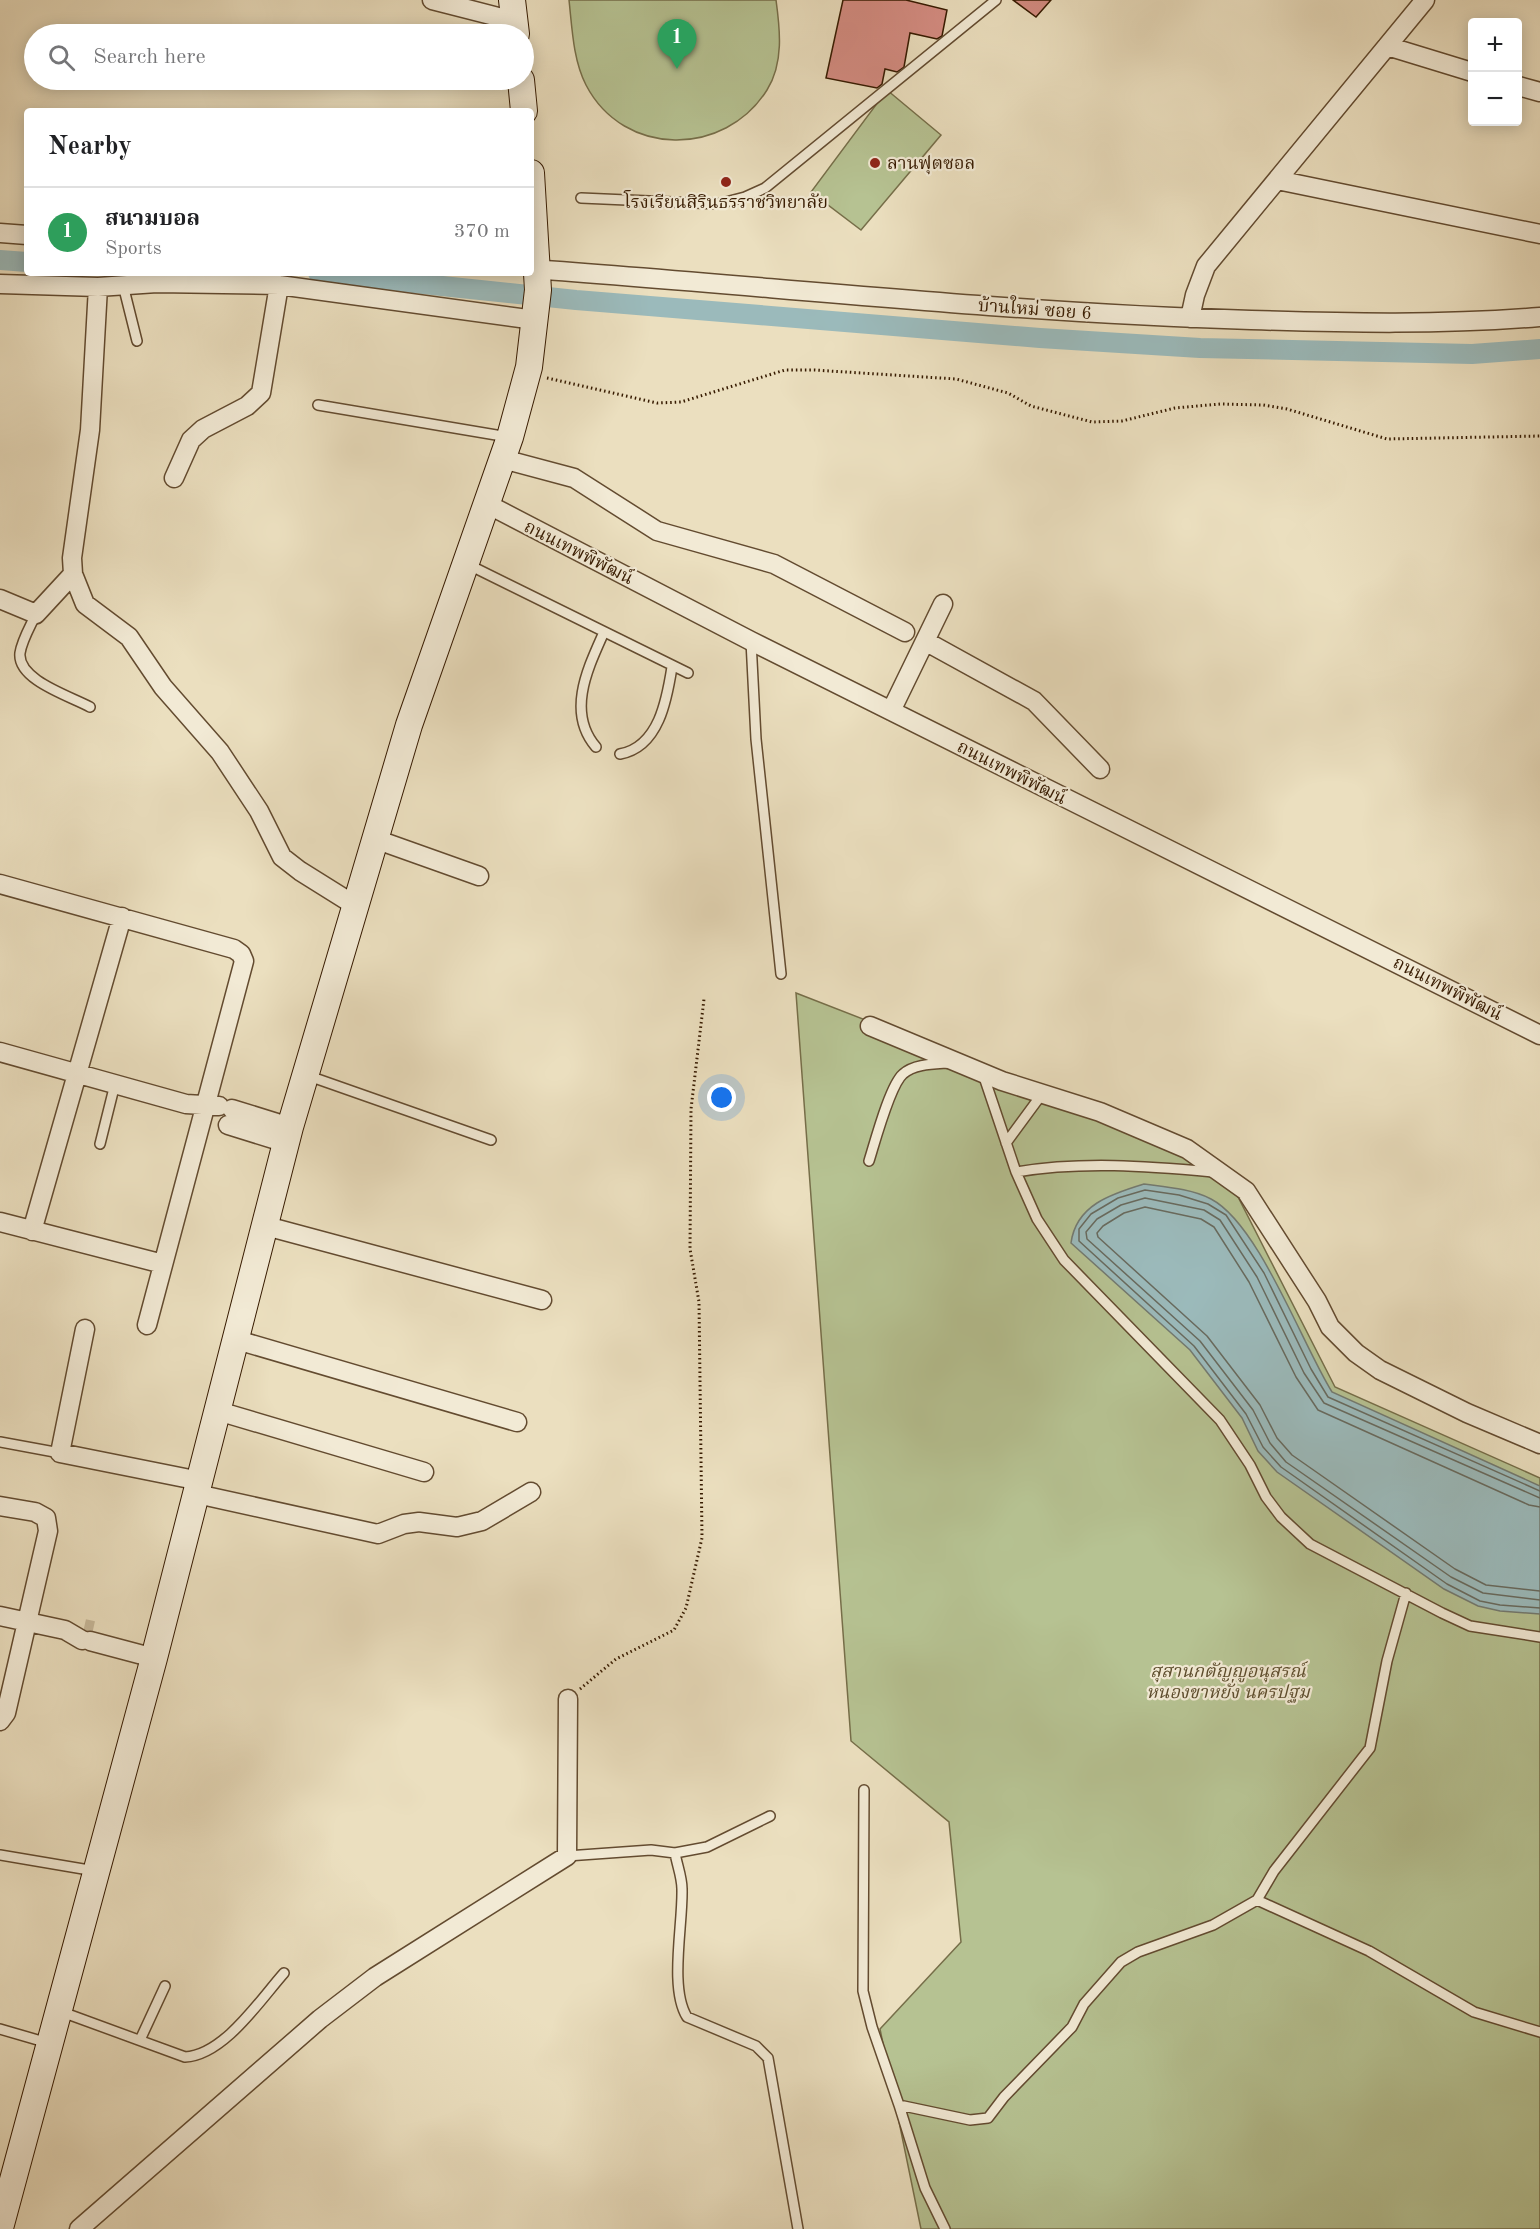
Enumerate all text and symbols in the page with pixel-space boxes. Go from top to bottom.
map controls [1468,18,1522,126]
button: + [1468,18,1522,72]
pin: 1 [658,20,696,69]
search box [24,24,534,90]
icon: search [45,41,78,74]
text: Search here [93,46,206,68]
button: − [1468,72,1522,126]
text: Nearby [48,134,132,160]
place label: ลานฟุตซอล [887,155,975,175]
marker: ลานฟุตซอล [868,156,882,170]
marker: โรงเรียนสิรินธรราชวิทยาลัย [719,175,733,189]
place label: โรงเรียนสิรินธรราชวิทยาลัย [623,189,828,212]
text: สนามบอล [105,208,200,230]
text: 1 [62,222,73,242]
text: 370 m [454,222,510,242]
text: Sports [105,239,162,259]
street label: บ้านใหม่ ซอย 6 [977,293,1093,323]
street label: ถนนเทพพิพัฒน์ [521,515,637,588]
street label: ถนนเทพพิพัฒน์ [954,735,1070,808]
street label: ถนนเทพพิพัฒน์ [1390,951,1506,1024]
your location [707,1083,736,1112]
park label: สุสานกตัญญูอนุสรณ์ หนองขาหยั่ง นครปฐม [1146,1660,1311,1703]

